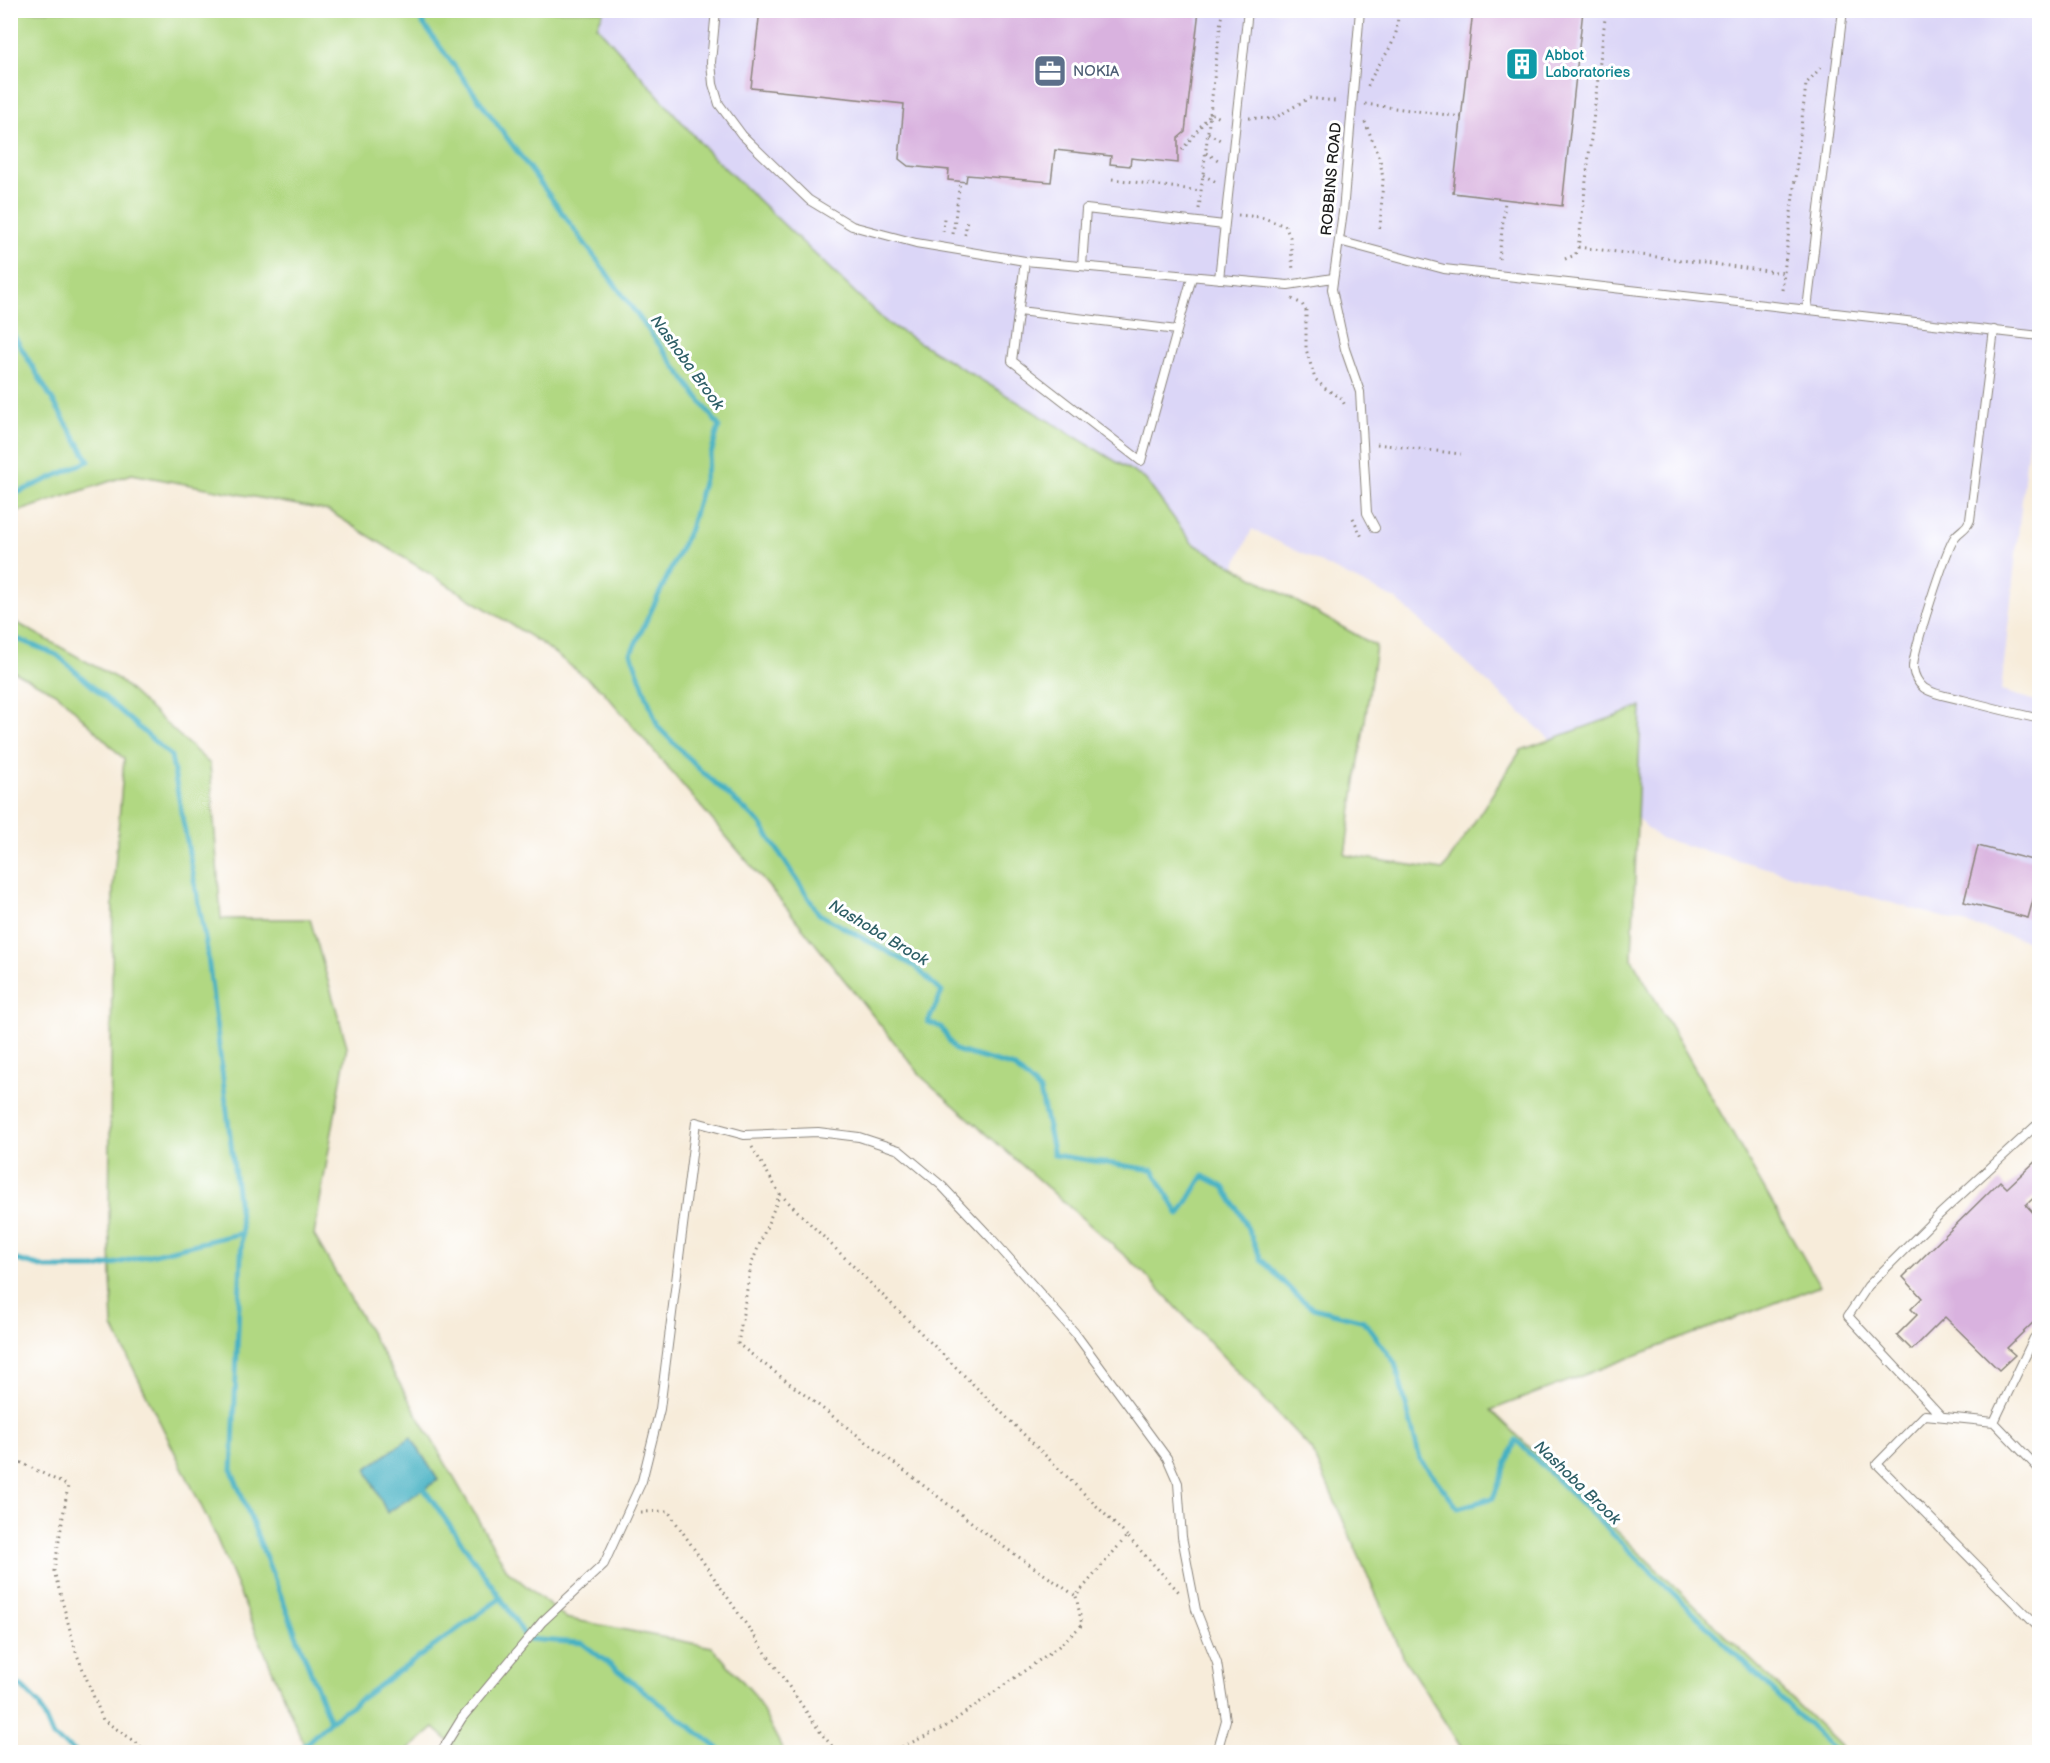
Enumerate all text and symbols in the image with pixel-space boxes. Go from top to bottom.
building icon: Abbot Laboratories [1504,46,1540,82]
place label: Abbot Laboratories [1545,46,1631,82]
office icon: NOKIA [1032,53,1068,89]
place label: NOKIA [1073,62,1120,81]
street label: ROBBINS ROAD [1317,122,1346,236]
water label: Nashoba Brook [646,312,728,415]
water label: Nashoba Brook [825,896,932,971]
water label: Nashoba Brook [1530,1437,1625,1530]

